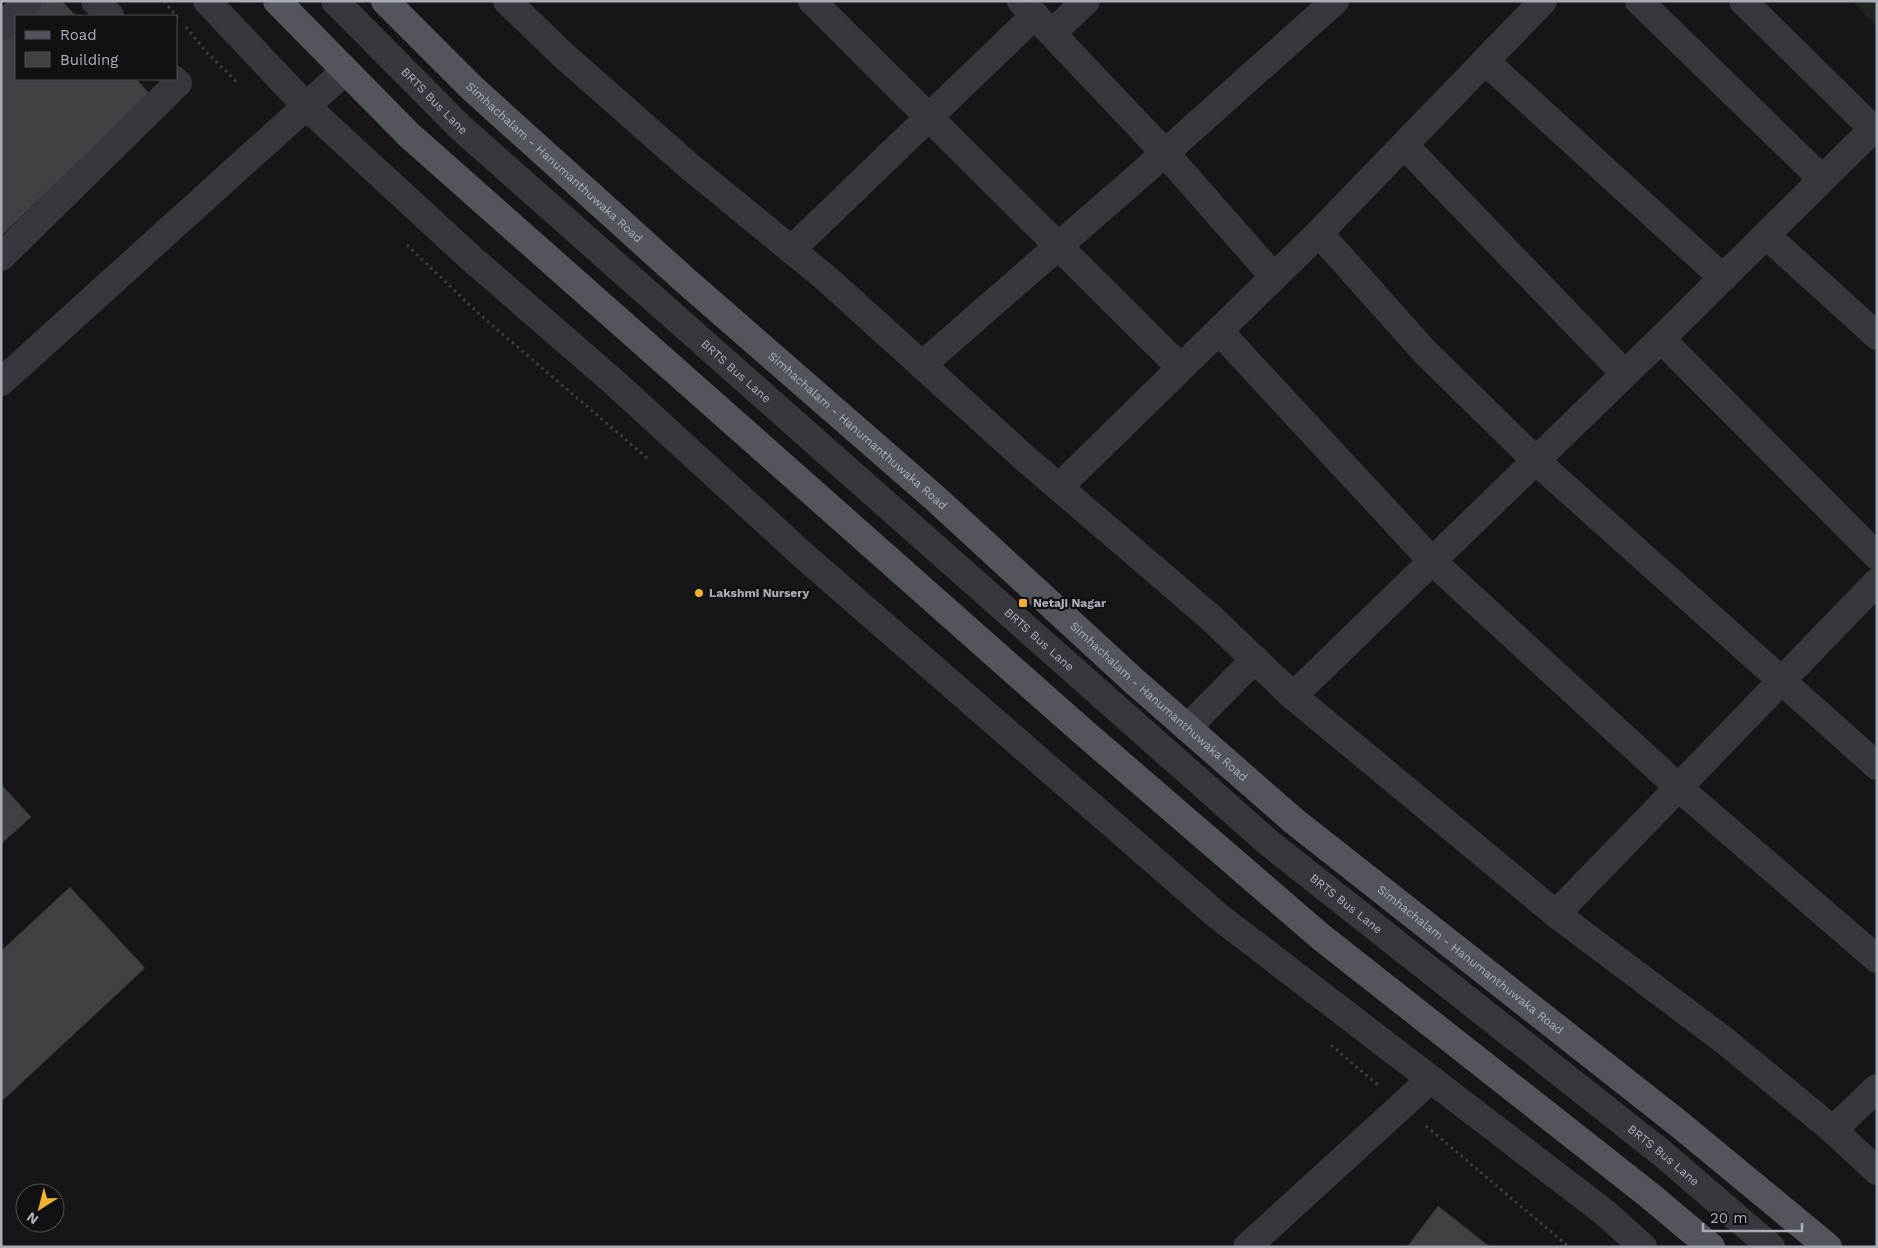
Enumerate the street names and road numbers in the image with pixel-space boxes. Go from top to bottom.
street label: BRTS Bus Lane [398,65,470,137]
street label: Simhachalam - Hanumanthuwaka Road [463,79,646,246]
street label: BRTS Bus Lane [698,337,774,406]
street label: Simhachalam - Hanumanthuwaka Road [765,349,950,513]
street label: BRTS Bus Lane [1002,605,1077,674]
street label: Simhachalam - Hanumanthuwaka Road [1067,619,1250,784]
street label: BRTS Bus Lane [1307,871,1385,937]
street label: Simhachalam - Hanumanthuwaka Road [1375,882,1566,1037]
street label: BRTS Bus Lane [1625,1122,1702,1189]

